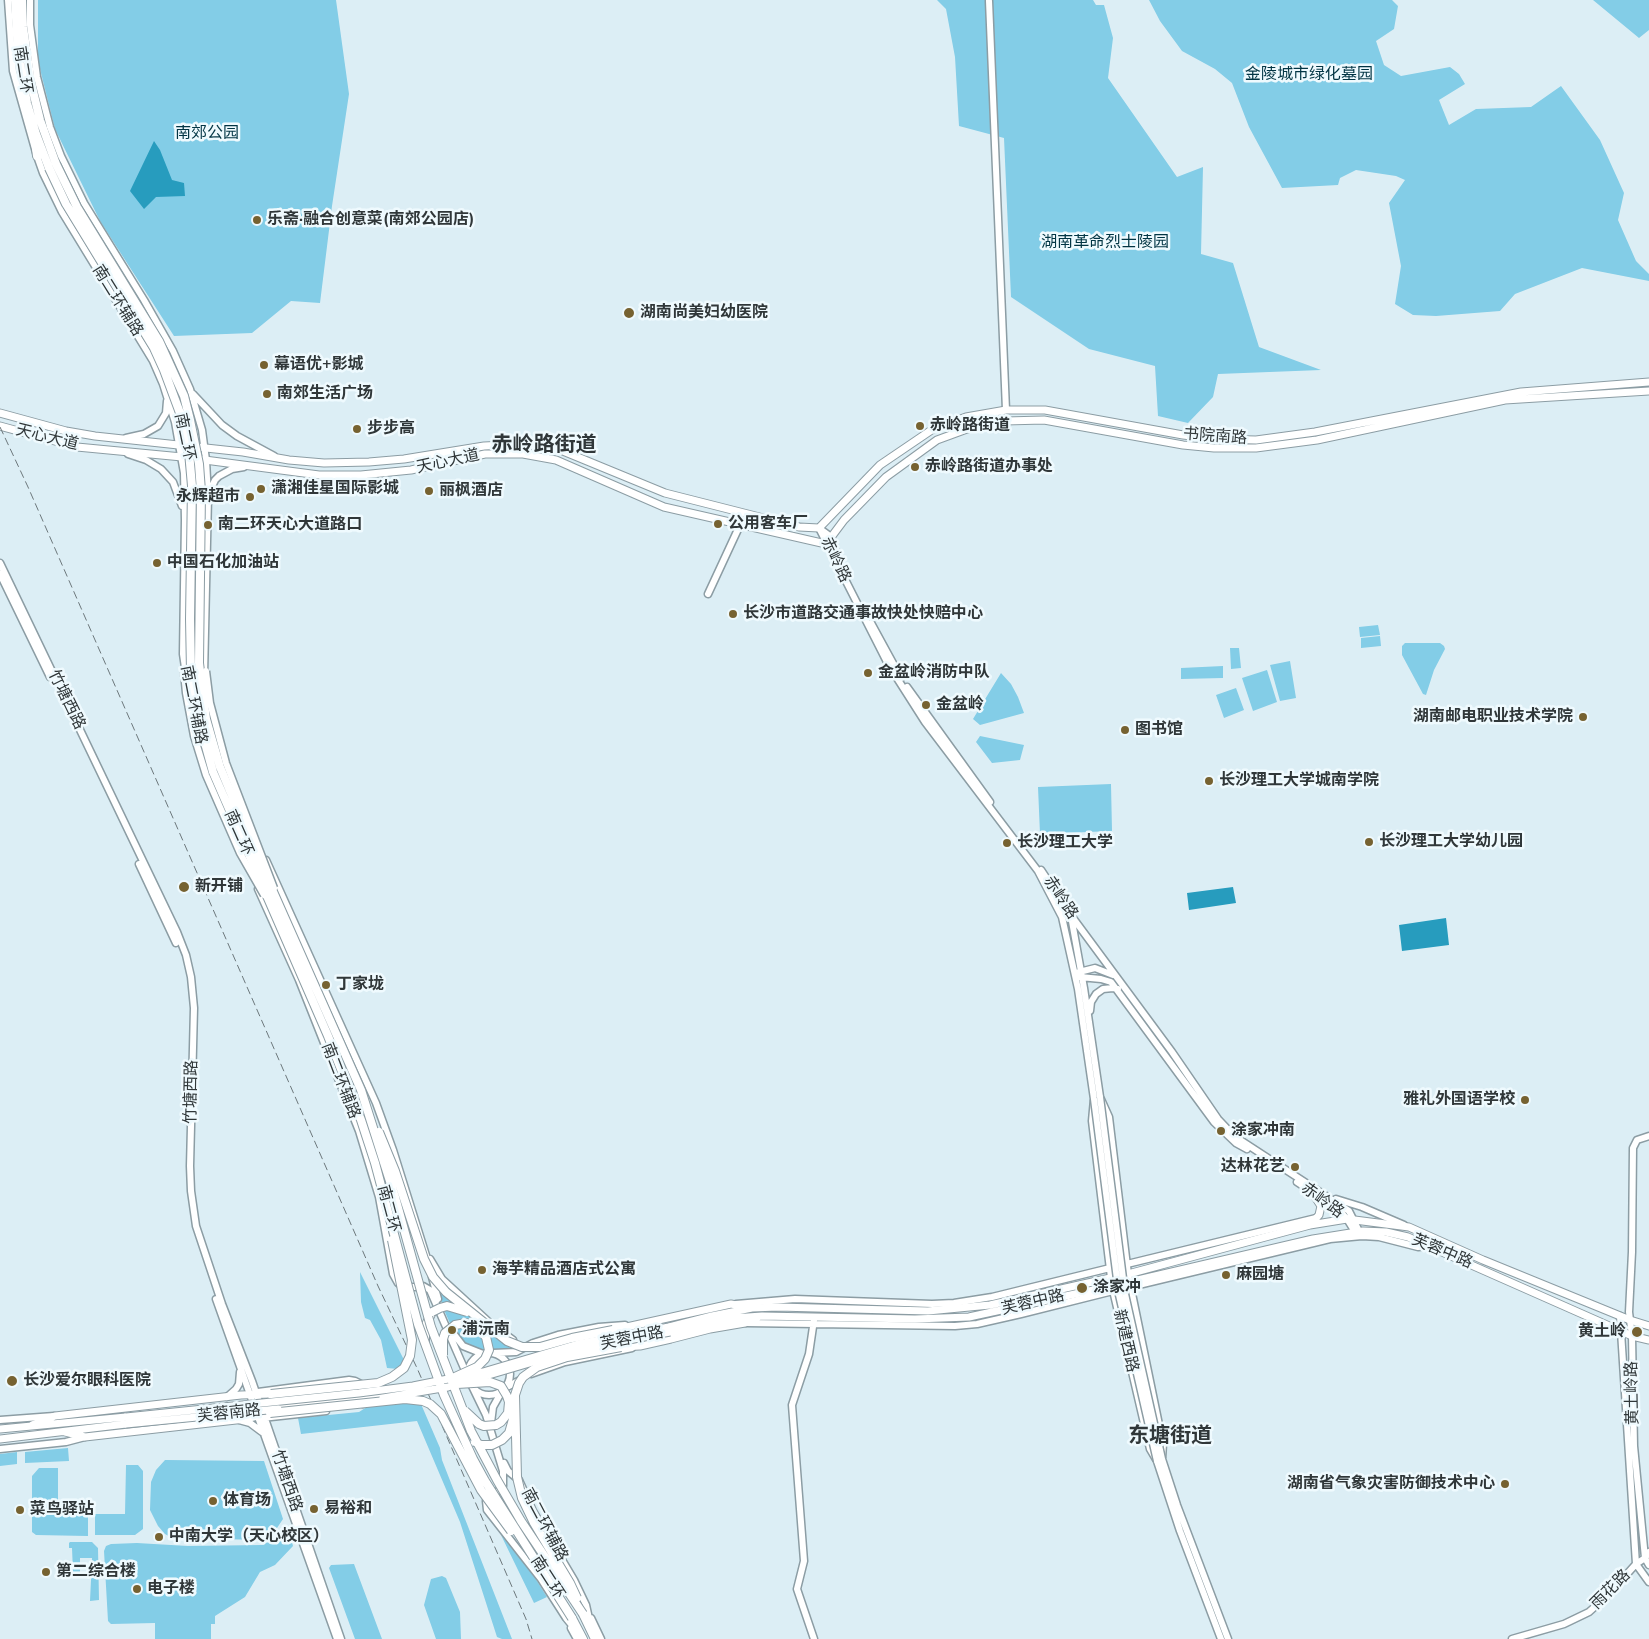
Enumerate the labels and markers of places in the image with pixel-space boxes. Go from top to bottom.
place label: 乐斋·融合创意菜(南郊公园店) [267,210,474,230]
marker: 乐斋·融合创意菜(南郊公园店) [251,214,263,226]
place label: 湖南尚美妇幼医院 [640,303,768,323]
marker: 湖南尚美妇幼医院 [622,306,636,320]
place label: 幕语优+影城 [274,355,364,375]
marker: 幕语优+影城 [258,359,270,371]
place label: 南郊生活广场 [277,384,373,404]
marker: 南郊生活广场 [261,388,273,400]
place label: 赤岭路街道 [930,416,1010,436]
place label: 步步高 [367,419,415,439]
marker: 赤岭路街道 [914,420,926,432]
marker: 步步高 [351,423,363,435]
place label: 赤岭路街道办事处 [925,457,1053,477]
marker: 赤岭路街道办事处 [909,461,921,473]
place label: 潇湘佳星国际影城 [271,479,399,499]
place label: 丽枫酒店 [439,481,503,501]
marker: 潇湘佳星国际影城 [255,483,267,495]
marker: 丽枫酒店 [423,485,435,497]
place label: 永辉超市 [176,487,240,507]
marker: 永辉超市 [244,491,256,503]
place label: 公用客车厂 [728,514,808,534]
place label: 南二环天心大道路口 [218,515,362,535]
marker: 公用客车厂 [712,518,724,530]
marker: 南二环天心大道路口 [202,519,214,531]
place label: 中国石化加油站 [167,553,279,573]
marker: 中国石化加油站 [151,557,163,569]
place label: 长沙市道路交通事故快处快赔中心 [743,604,983,624]
marker: 长沙市道路交通事故快处快赔中心 [727,608,739,620]
place label: 金盆岭消防中队 [878,663,990,683]
marker: 金盆岭消防中队 [862,667,874,679]
place label: 金盆岭 [936,695,984,715]
marker: 金盆岭 [920,699,932,711]
place label: 湖南邮电职业技术学院 [1413,707,1573,727]
marker: 湖南邮电职业技术学院 [1577,711,1589,723]
place label: 图书馆 [1135,720,1183,740]
marker: 图书馆 [1119,724,1131,736]
place label: 长沙理工大学城南学院 [1219,771,1379,791]
marker: 长沙理工大学城南学院 [1203,775,1215,787]
place label: 长沙理工大学幼儿园 [1379,832,1523,852]
place label: 长沙理工大学 [1017,833,1113,853]
marker: 长沙理工大学幼儿园 [1363,836,1375,848]
marker: 长沙理工大学 [1001,837,1013,849]
place label: 新开铺 [195,877,243,897]
marker: 新开铺 [177,880,191,894]
place label: 丁家垅 [336,975,384,995]
marker: 丁家垅 [320,979,332,991]
place label: 雅礼外国语学校 [1403,1090,1515,1110]
marker: 雅礼外国语学校 [1519,1094,1531,1106]
place label: 涂家冲南 [1231,1121,1295,1141]
marker: 涂家冲南 [1215,1125,1227,1137]
place label: 达林花艺 [1221,1157,1285,1177]
marker: 达林花艺 [1289,1161,1301,1173]
place label: 海芋精品酒店式公寓 [492,1260,636,1280]
marker: 海芋精品酒店式公寓 [476,1264,488,1276]
place label: 麻园塘 [1236,1265,1284,1285]
marker: 麻园塘 [1220,1269,1232,1281]
place label: 涂家冲 [1093,1278,1141,1298]
marker: 涂家冲 [1075,1281,1089,1295]
place label: 浦沅南 [462,1320,510,1340]
place label: 黄土岭 [1578,1322,1626,1342]
marker: 浦沅南 [446,1324,458,1336]
marker: 黄土岭 [1630,1325,1644,1339]
place label: 长沙爱尔眼科医院 [23,1371,151,1391]
marker: 长沙爱尔眼科医院 [5,1374,19,1388]
place label: 湖南省气象灾害防御技术中心 [1287,1474,1495,1494]
marker: 湖南省气象灾害防御技术中心 [1499,1478,1511,1490]
place label: 体育场 [223,1491,271,1511]
marker: 体育场 [207,1495,219,1507]
place label: 易裕和 [324,1499,372,1519]
place label: 菜鸟驿站 [30,1500,94,1520]
marker: 易裕和 [308,1503,320,1515]
marker: 菜鸟驿站 [14,1504,26,1516]
place label: 中南大学（天心校区） [169,1527,329,1547]
marker: 中南大学（天心校区） [153,1531,165,1543]
place label: 第二综合楼 [56,1562,136,1582]
marker: 第二综合楼 [40,1566,52,1578]
place label: 电子楼 [147,1579,195,1599]
marker: 电子楼 [131,1583,143,1595]

